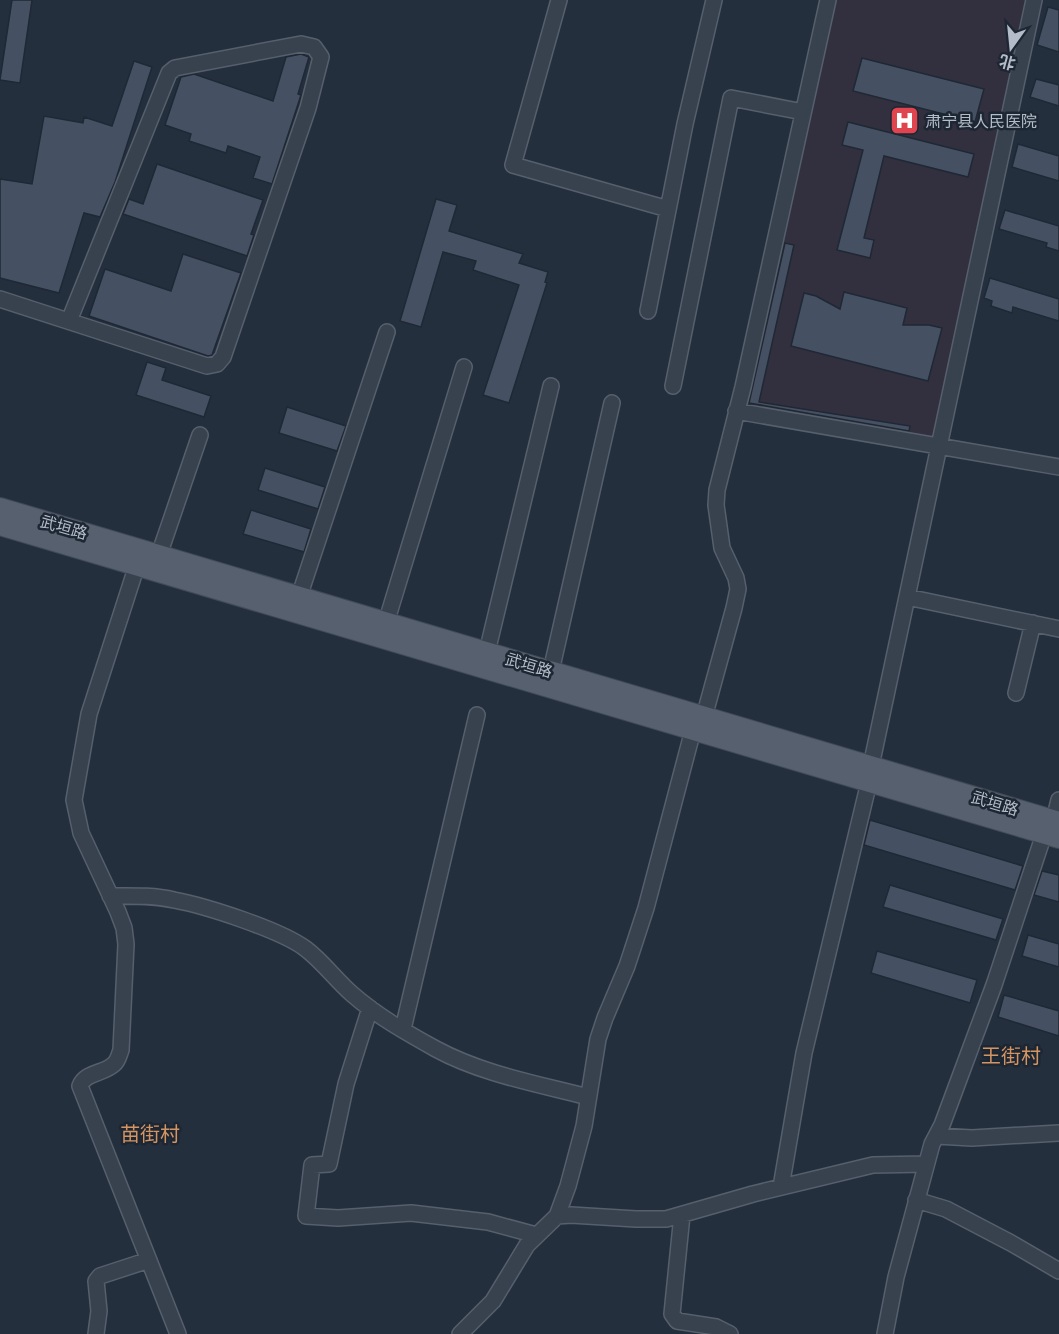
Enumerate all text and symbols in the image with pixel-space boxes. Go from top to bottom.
north arrow [981,18,1041,78]
text: 北 [997,51,1017,73]
hospital icon: 肃宁县人民医院 [888,105,920,137]
place label: 肃宁县人民医院 [925,112,1037,131]
street label: 武垣路 [38,512,90,543]
street label: 武垣路 [503,649,555,682]
street label: 武垣路 [969,787,1021,820]
district label: 王街村 [981,1044,1041,1068]
district label: 苗街村 [120,1122,180,1146]

